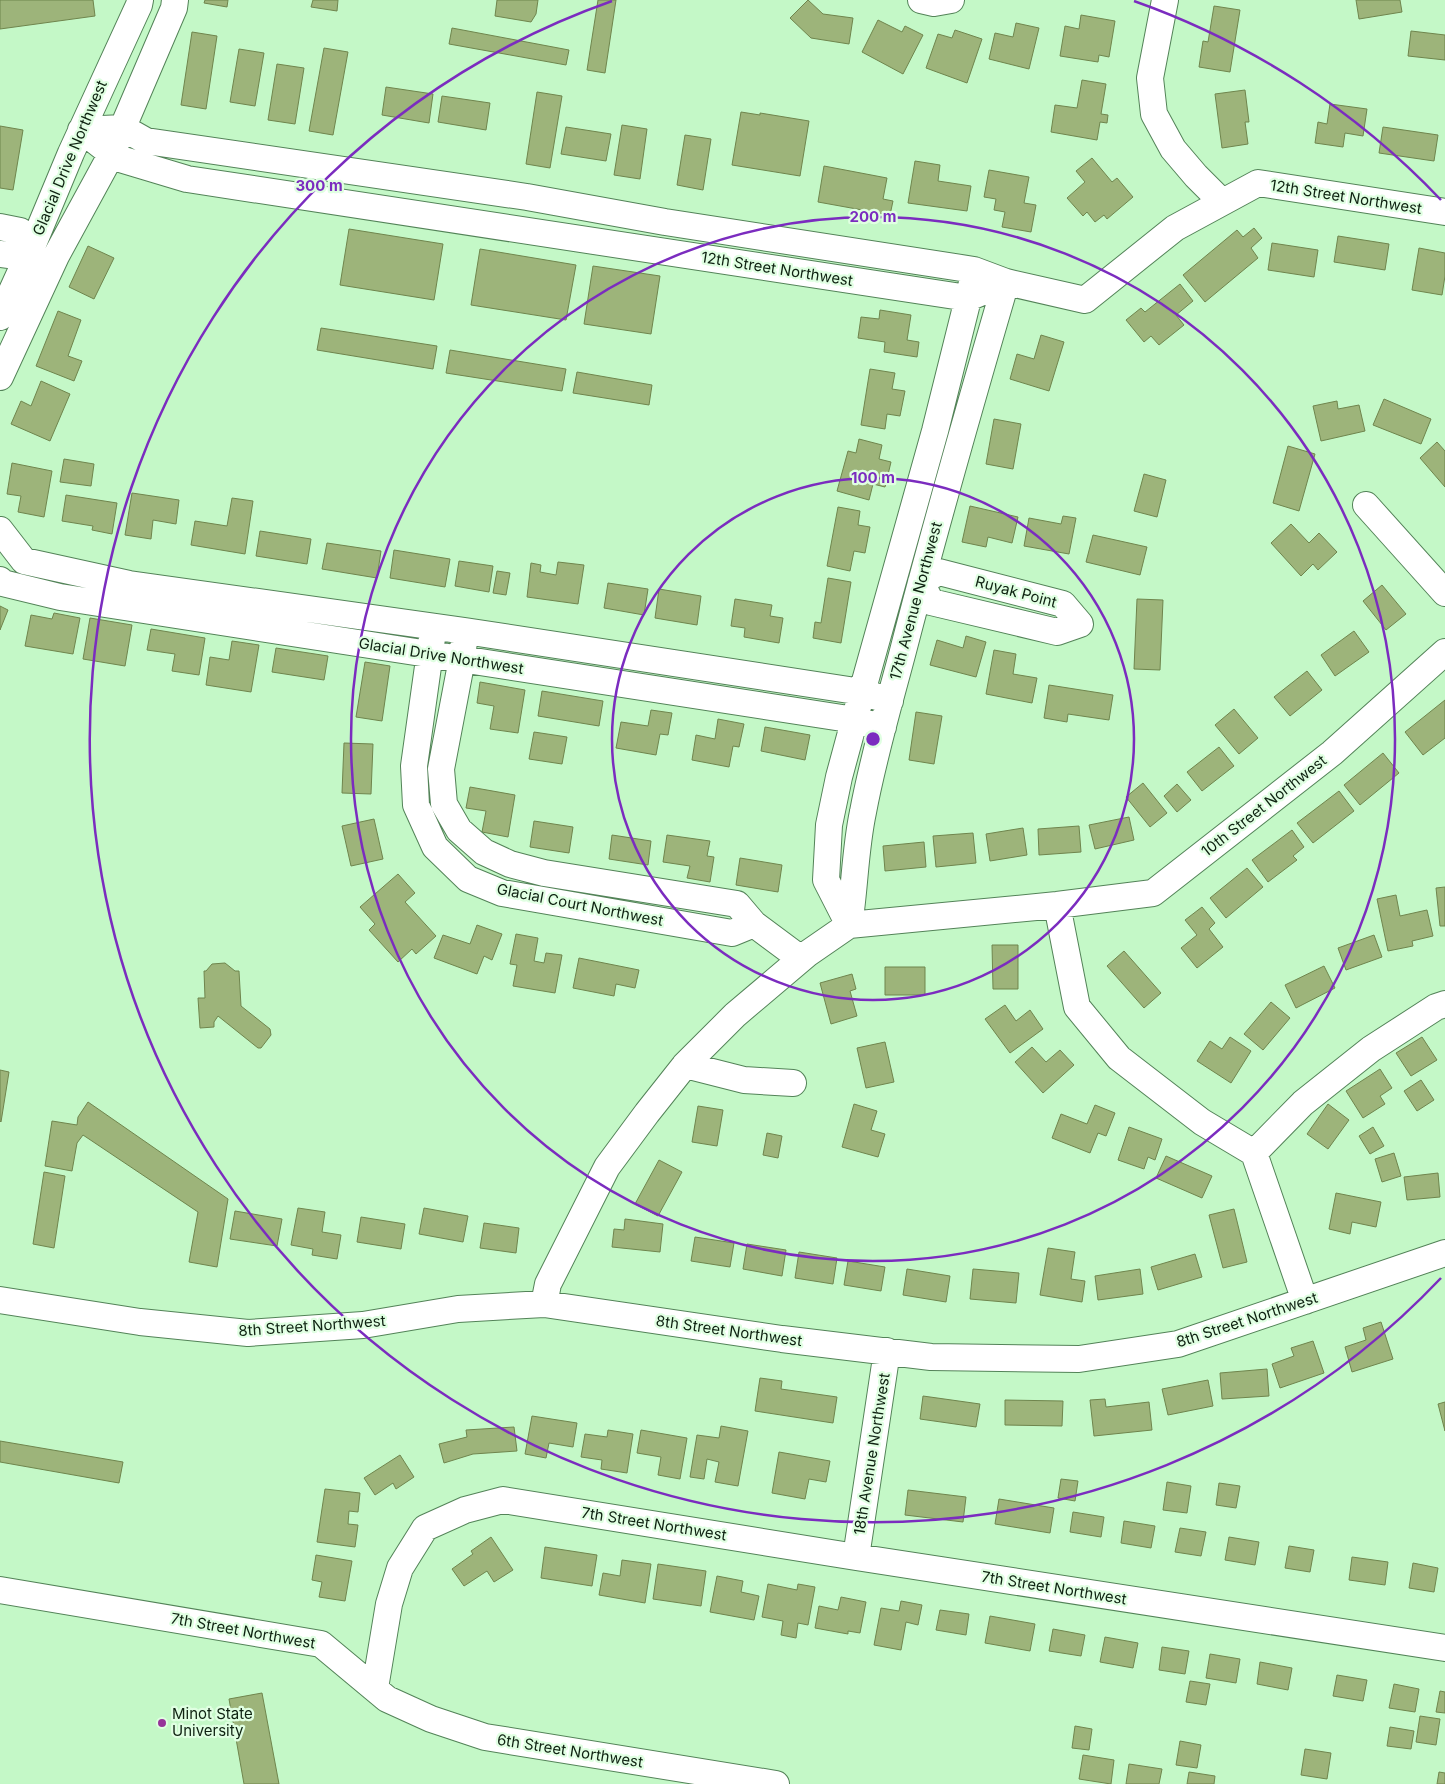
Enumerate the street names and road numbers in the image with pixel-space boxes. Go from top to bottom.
street label: Glacial Drive Northwest [28,77,111,238]
street label: 12th Street Northwest [1269,175,1423,218]
street label: 12th Street Northwest [700,247,854,290]
street label: 17th Avenue Northwest [885,520,946,682]
street label: Ruyak Point [973,572,1059,612]
street label: Glacial Drive Northwest [357,633,525,678]
street label: 10th Street Northwest [1197,751,1330,860]
street label: Glacial Court Northwest [495,879,665,930]
street label: 8th Street Northwest [1174,1288,1320,1351]
street label: 8th Street Northwest [238,1311,386,1340]
street label: 8th Street Northwest [655,1311,803,1350]
street label: 18th Avenue Northwest [849,1371,894,1536]
street label: 7th Street Northwest [580,1503,728,1544]
street label: 7th Street Northwest [980,1567,1128,1608]
street label: 7th Street Northwest [169,1608,317,1653]
street label: 6th Street Northwest [496,1730,644,1771]

